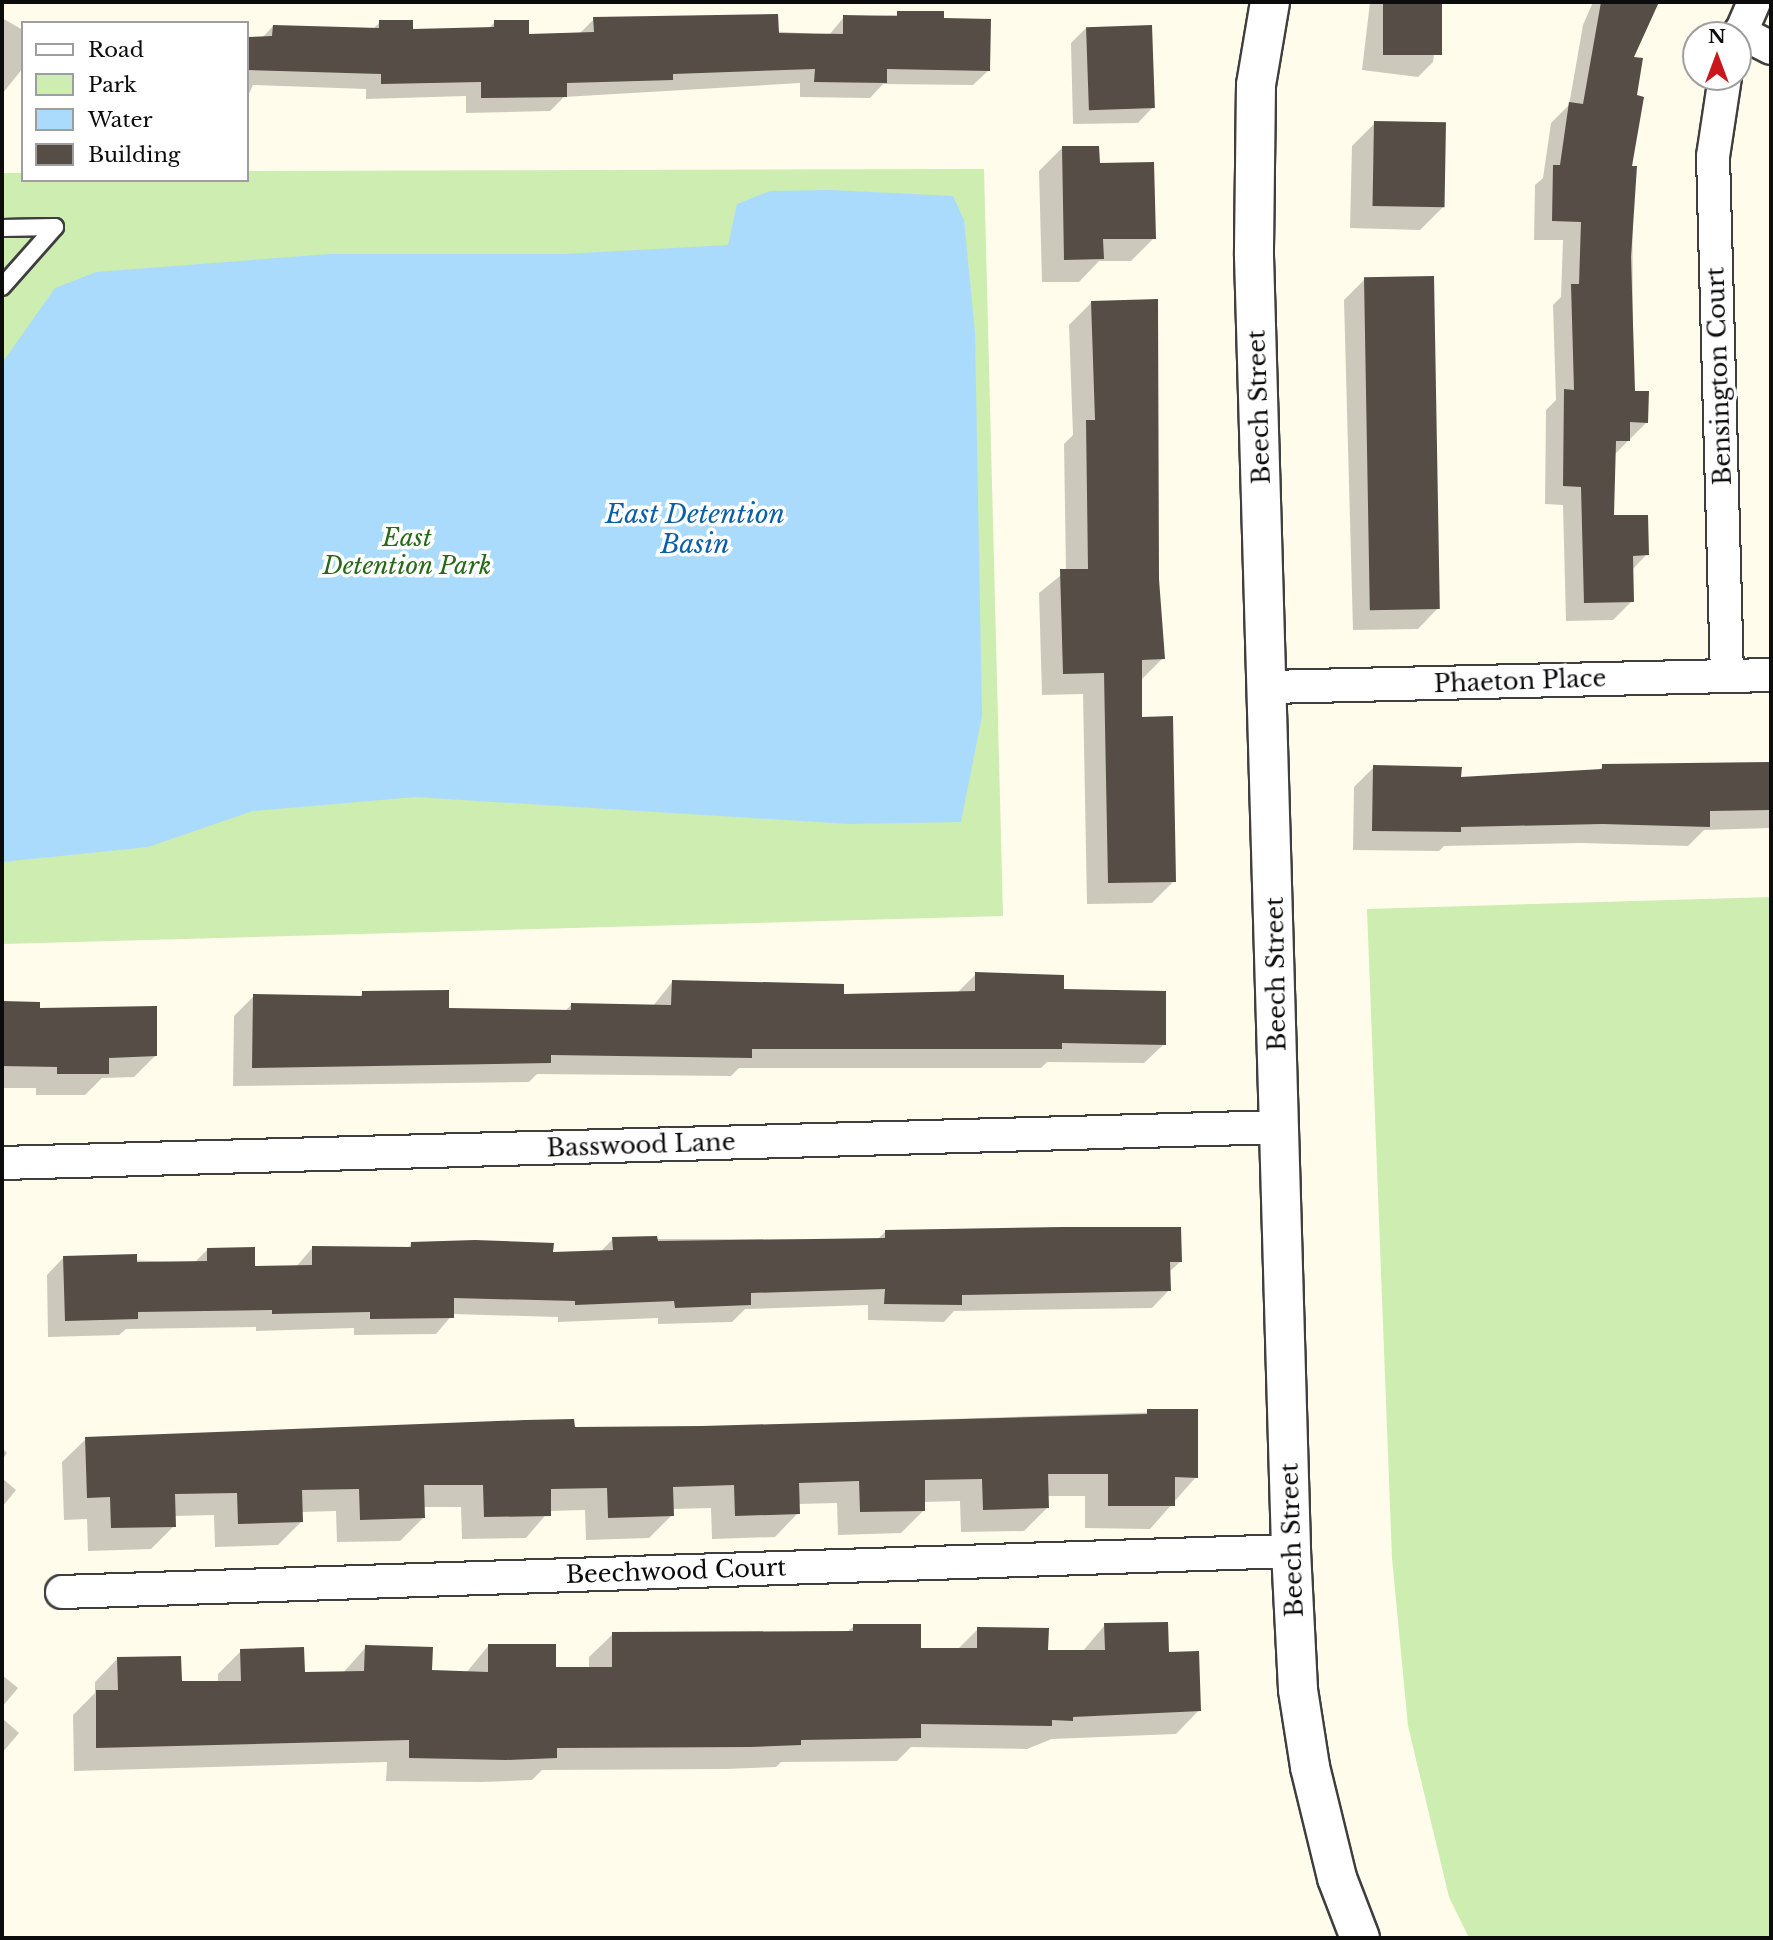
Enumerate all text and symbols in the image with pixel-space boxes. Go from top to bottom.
legend [21,21,248,182]
north arrow [1682,21,1752,91]
text: N [1708,25,1726,48]
text: Road [88,37,144,63]
text: Park [88,72,137,98]
text: Water [88,107,152,133]
text: Building [88,142,180,168]
street label: Bensington Court [1701,266,1737,486]
street label: Beech Street [1242,329,1276,485]
water label: East Detention Basin [605,499,785,560]
park label: East Detention Park [322,524,492,580]
street label: Phaeton Place [1433,664,1607,698]
street label: Beech Street [1260,897,1292,1051]
street label: Basswood Lane [546,1127,736,1163]
street label: Beech Street [1275,1462,1309,1618]
street label: Beechwood Court [565,1553,787,1589]

